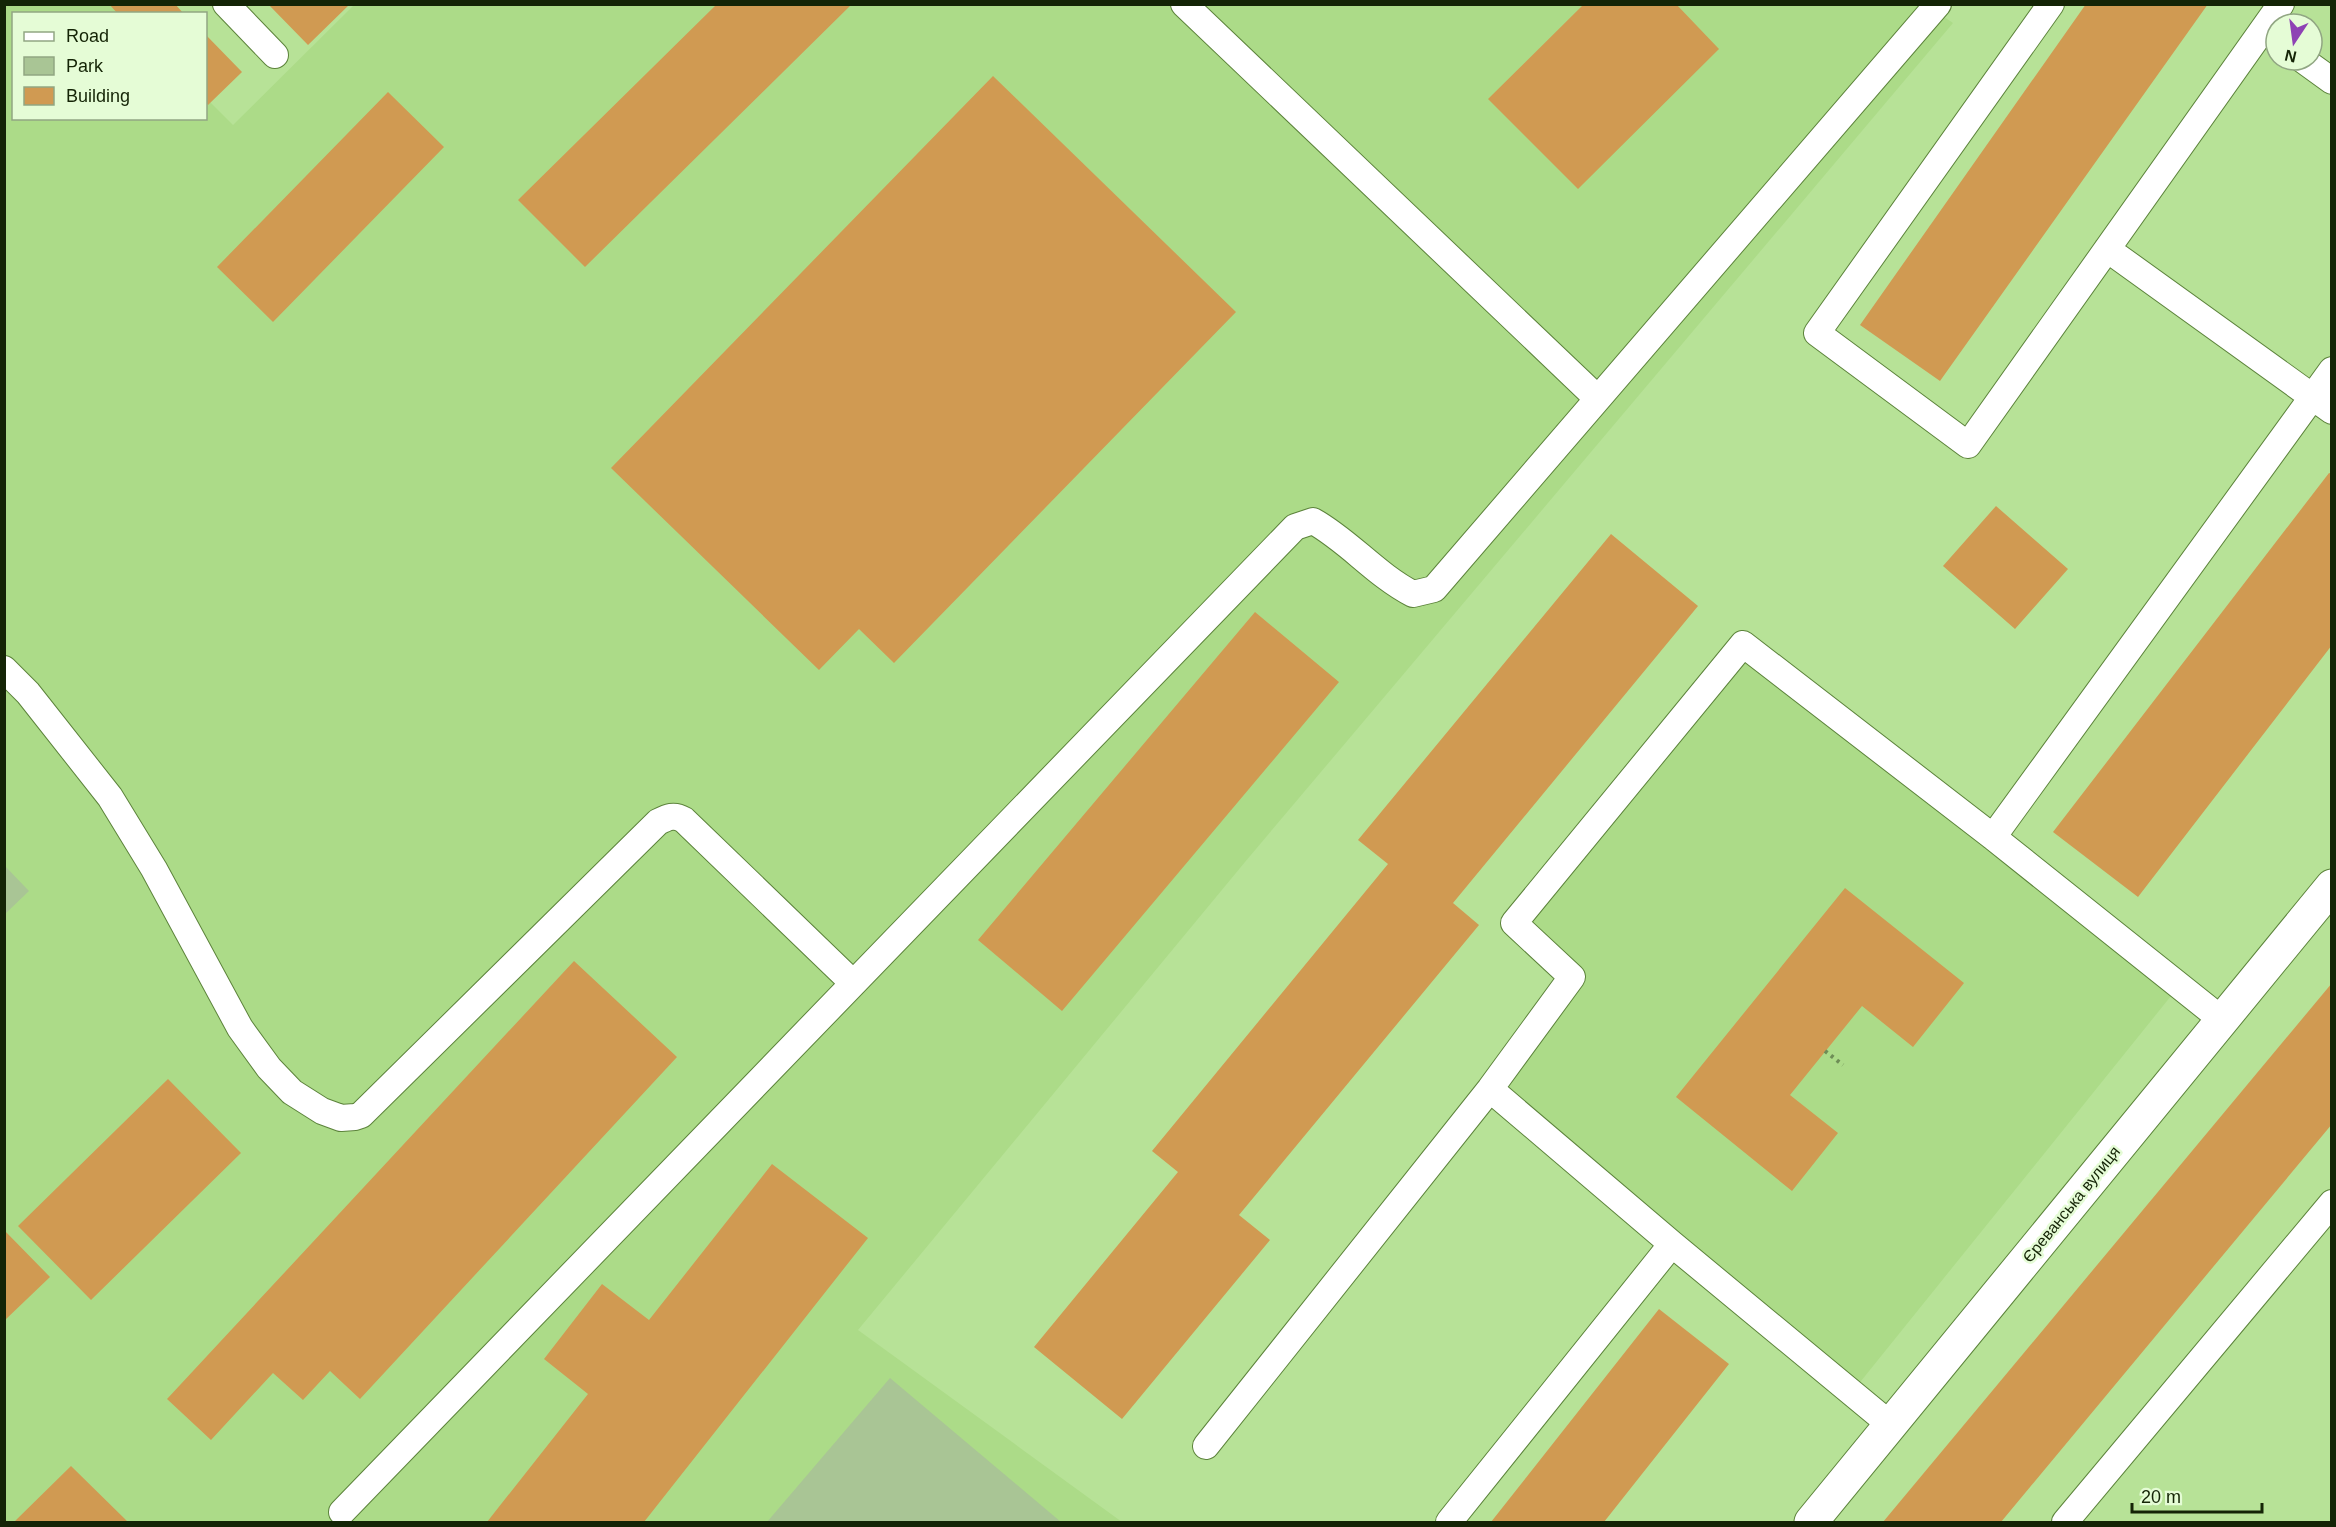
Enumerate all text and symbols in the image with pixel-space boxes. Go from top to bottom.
legend [12,12,207,120]
north arrow [2264,12,2324,72]
text: Road [66,26,109,46]
text: N [2283,47,2298,66]
text: Park [66,56,104,76]
text: Building [66,86,130,106]
street label: Єреванська вулиця [2019,1143,2123,1266]
scale bar [2132,1476,2262,1514]
text: 20 m [2141,1487,2181,1507]

